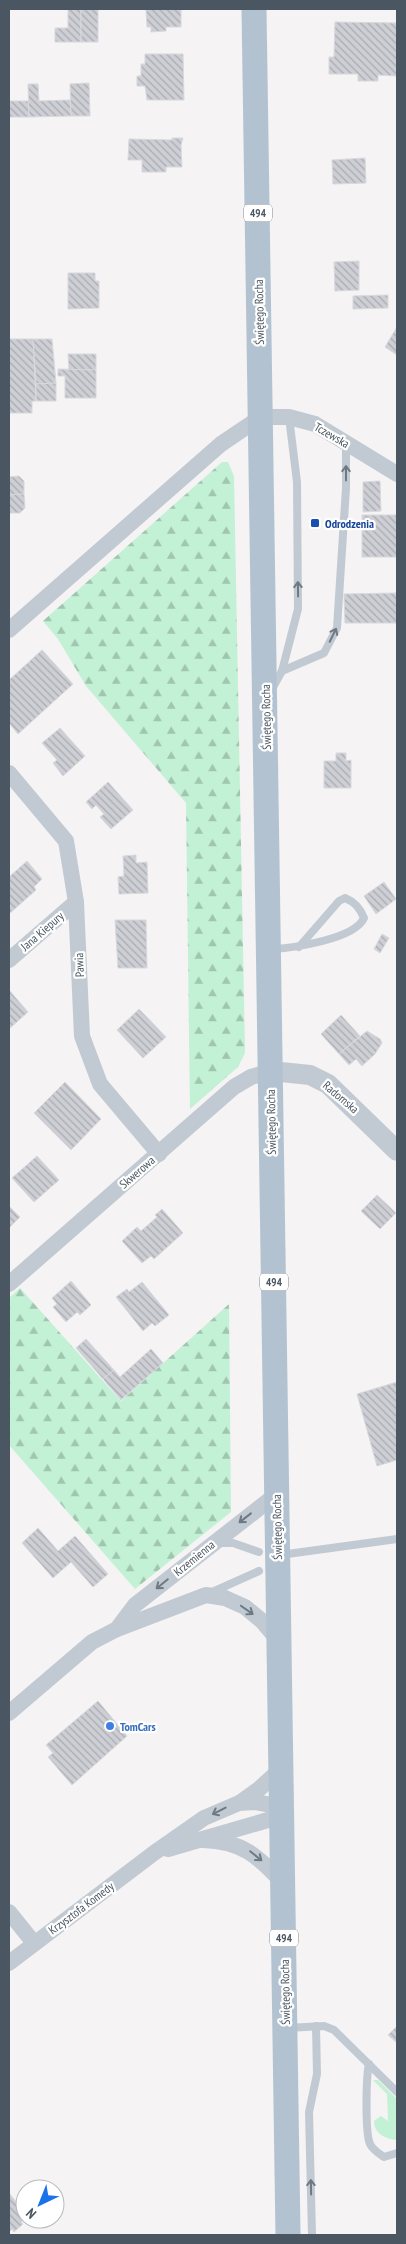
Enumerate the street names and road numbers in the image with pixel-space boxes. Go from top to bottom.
road number: 494 [244,204,272,222]
street label: Świętego Rocha [251,279,267,345]
street label: Tczewska [312,419,352,451]
street label: Świętego Rocha [258,684,274,750]
street label: Jana Kiepury [17,908,67,954]
street label: Pawia [71,952,87,977]
street label: Radomska [320,1078,362,1116]
street label: Świętego Rocha [263,1089,279,1155]
street label: Skwerowa [116,1152,158,1191]
road number: 494 [260,1274,288,1290]
street label: Świętego Rocha [269,1494,285,1560]
street label: Krzemienna [170,1537,218,1579]
street label: Krzysztofa Komedy [45,1878,117,1937]
road number: 494 [270,1930,298,1946]
street label: Świętego Rocha [277,1959,293,2025]

